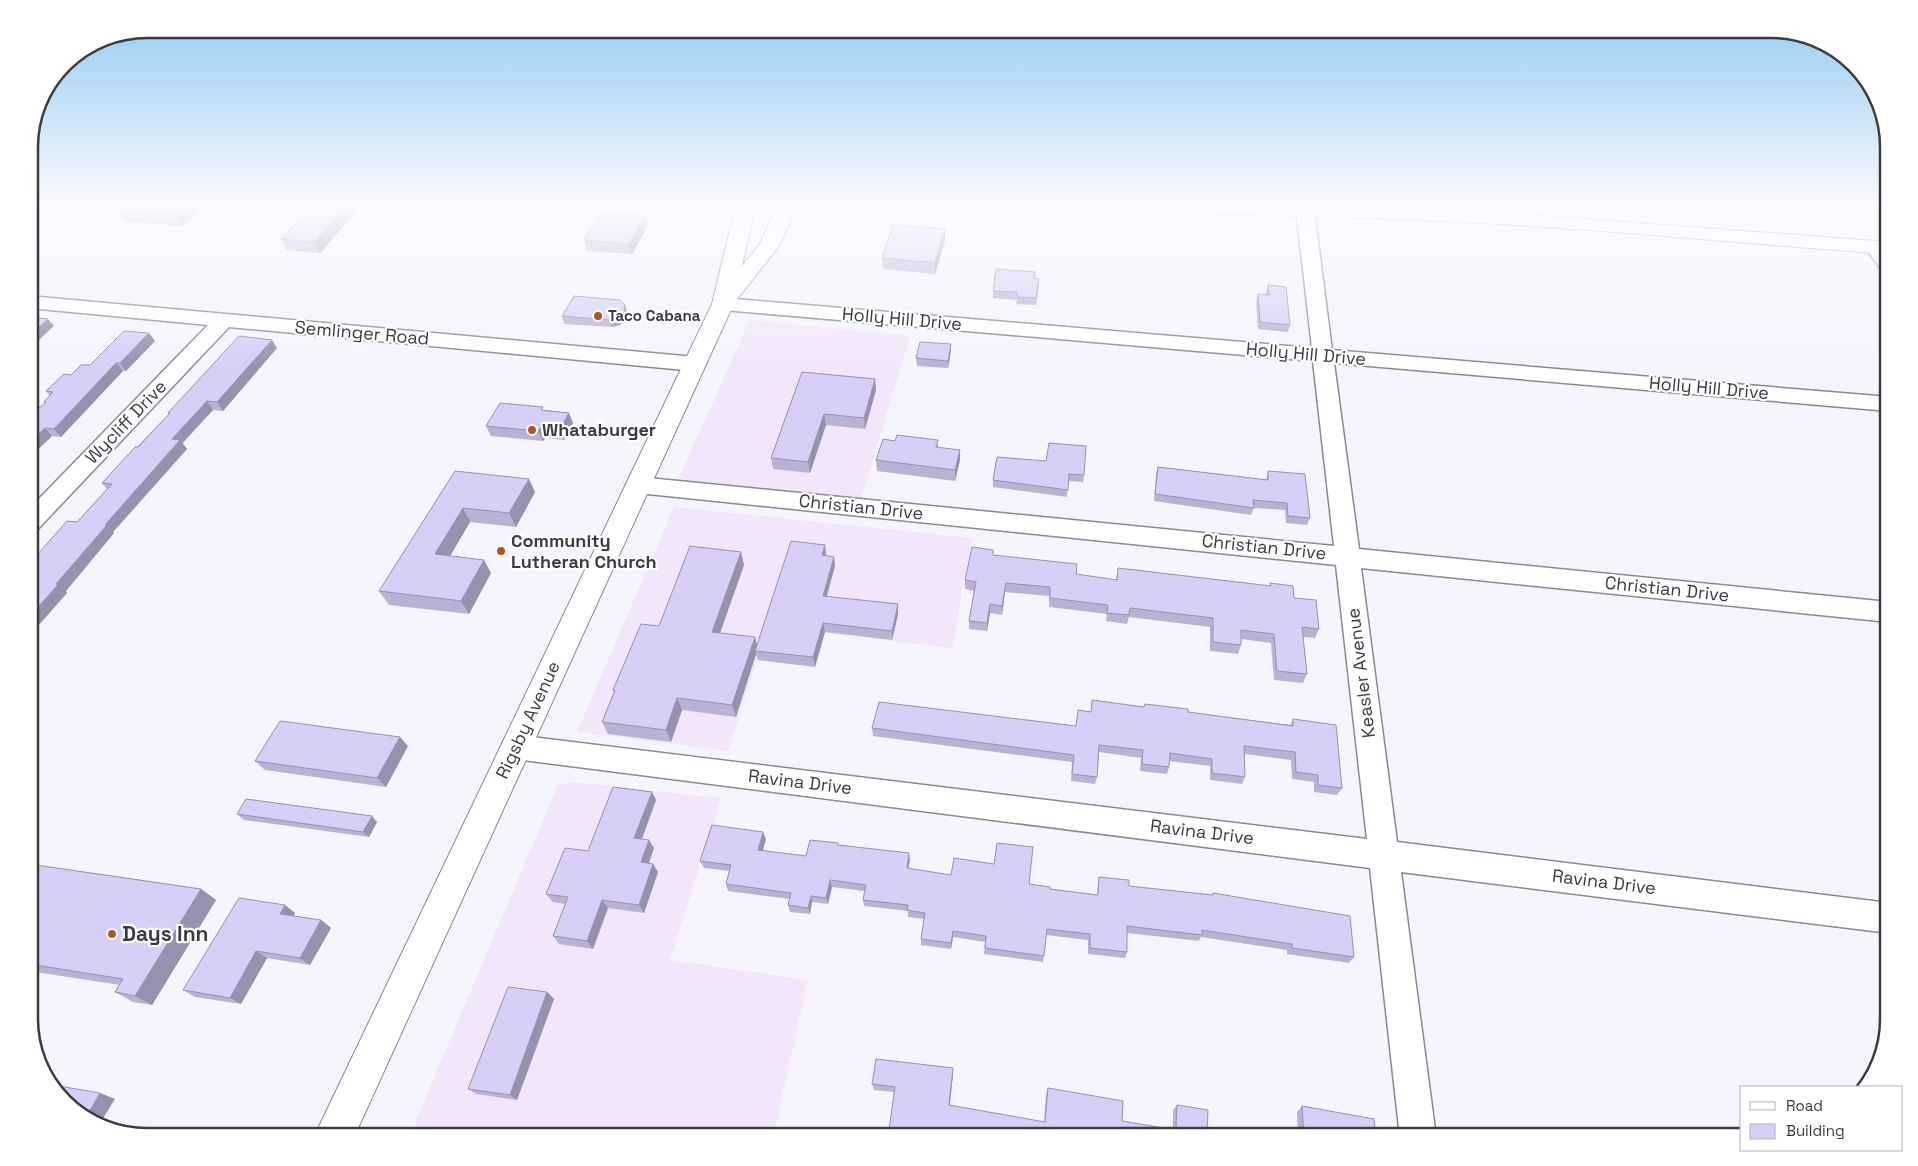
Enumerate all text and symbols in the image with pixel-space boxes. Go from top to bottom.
street label: Holly Hill Drive [841,302,963,335]
place label: Taco Cabana [608,306,701,325]
marker: Taco Cabana [592,310,604,322]
street label: Semlinger Road [294,315,430,350]
street label: Holly Hill Drive [1245,337,1367,370]
street label: Holly Hill Drive [1648,371,1770,404]
street label: Wycliff Drive [80,375,171,468]
place label: Whataburger [542,418,656,441]
marker: Whataburger [526,424,538,436]
street label: Christian Drive [798,489,924,524]
place label: Community Lutheran Church [511,529,657,573]
street label: Christian Drive [1201,529,1327,564]
marker: Community Lutheran Church [495,545,507,557]
street label: Christian Drive [1604,571,1730,606]
street label: Keasler Avenue [1341,607,1380,739]
street label: Rigsby Avenue [490,657,565,782]
street label: Ravina Drive [747,764,853,799]
street label: Ravina Drive [1149,814,1255,849]
street label: Ravina Drive [1551,864,1657,899]
place label: Days Inn [122,920,209,947]
marker: Days Inn [106,928,118,940]
legend [1740,1086,1903,1151]
text: Road [1786,1096,1823,1115]
text: Building [1786,1121,1845,1140]

